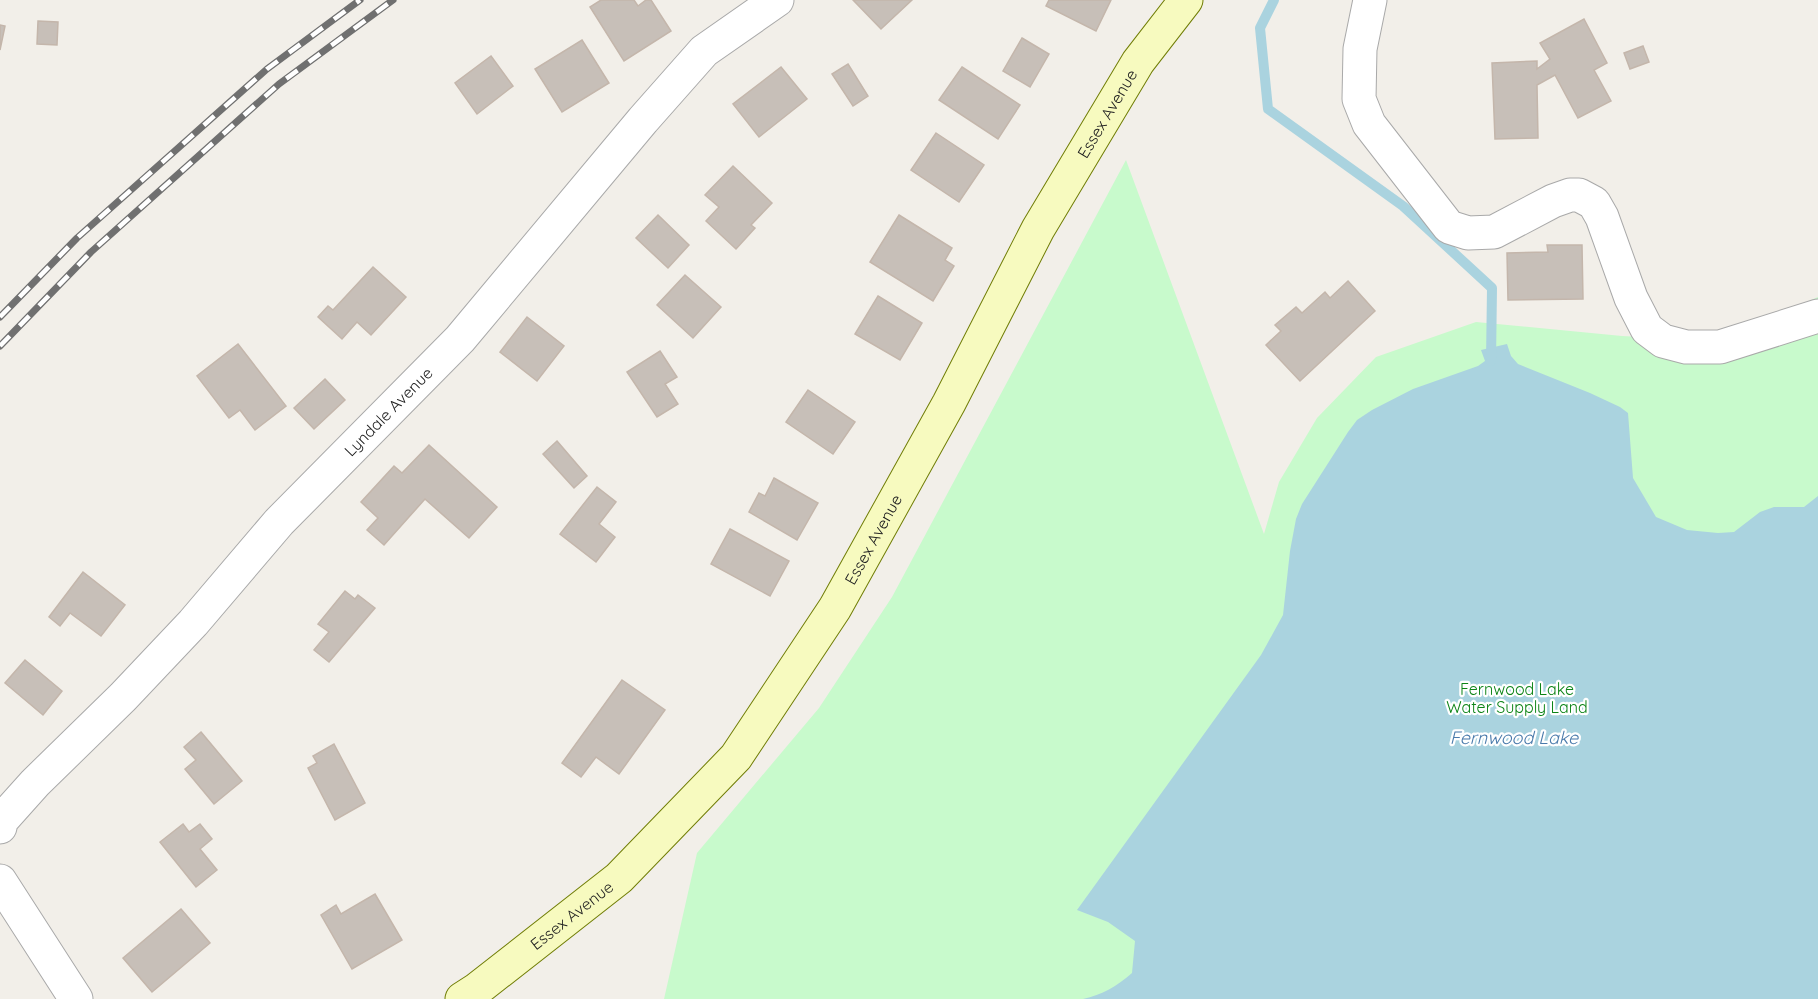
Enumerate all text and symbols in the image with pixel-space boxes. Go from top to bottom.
street label: Essex Avenue [1073,66,1141,162]
street label: Lyndale Avenue [340,363,437,460]
street label: Essex Avenue [840,491,906,588]
park label: Fernwood Lake Water Supply Land [1446,679,1588,717]
water label: Fernwood Lake [1450,726,1579,749]
street label: Essex Avenue [526,876,617,954]

